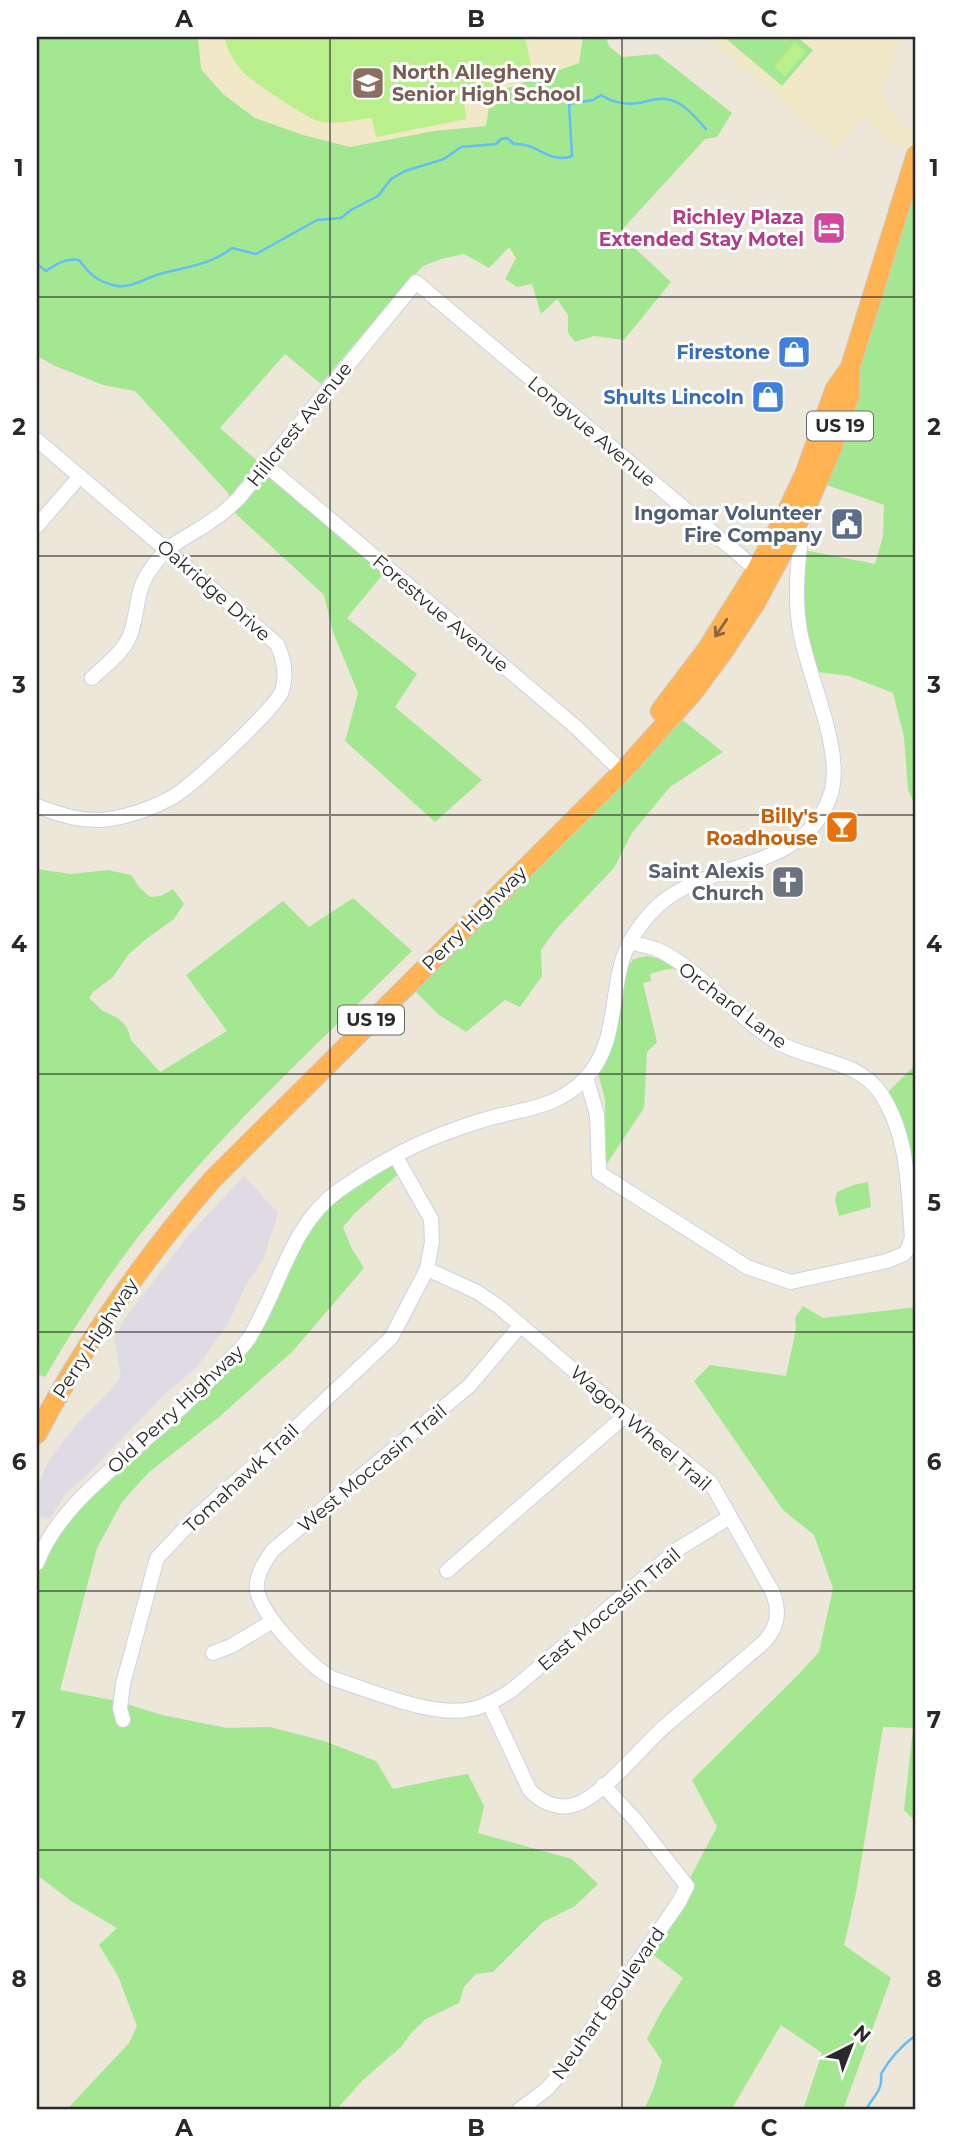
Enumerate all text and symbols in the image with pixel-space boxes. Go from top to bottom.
text: A [174,5,193,33]
text: B [467,5,485,33]
text: C [761,5,778,33]
place label: North Allegheny Senior High School [392,61,581,106]
school or university icon: North Allegheny Senior High School [349,64,387,102]
text: 1 [14,154,24,182]
text: 1 [929,154,939,182]
place label: Richley Plaza Extended Stay Motel [599,206,804,251]
hotel icon: Richley Plaza Extended Stay Motel [810,209,848,247]
shop icon: Firestone [775,333,813,371]
place label: Firestone [676,341,770,364]
street label: Hillcrest Avenue [242,357,357,491]
street label: Longvue Avenue [523,371,660,492]
shop icon: Shults Lincoln [749,378,787,416]
place label: Shults Lincoln [603,386,744,409]
road number: US 19 [807,412,873,440]
text: 2 [12,413,26,441]
text: 2 [927,413,941,441]
place label: Ingomar Volunteer Fire Company [634,502,823,547]
public building icon: Ingomar Volunteer Fire Company [828,505,866,543]
street label: Oakridge Drive [152,535,275,646]
street label: Forestvue Avenue [368,550,513,677]
one-way arrow [714,617,728,637]
text: 3 [11,671,26,699]
text: 3 [926,671,941,699]
place label: Billy's Roadhouse [706,805,818,850]
bar icon: Billy's Roadhouse [823,808,861,846]
place label: Saint Alexis Church [649,860,764,905]
street label: Perry Highway [417,861,532,976]
church icon: Saint Alexis Church [769,863,807,901]
text: 4 [11,930,27,958]
text: 4 [926,930,942,958]
street label: Orchard Lane [674,957,791,1054]
road number: US 19 [338,1006,404,1035]
text: 5 [12,1189,26,1217]
text: 5 [927,1189,941,1217]
street label: Perry Highway [48,1273,143,1403]
street label: Old Perry Highway [103,1340,249,1478]
street label: Wagon Wheel Trail [565,1361,716,1496]
street label: West Moccasin Trail [293,1399,451,1537]
street label: Tomahawk Trail [179,1419,304,1538]
text: 6 [12,1448,27,1476]
text: 6 [927,1448,942,1476]
street label: East Moccasin Trail [533,1543,685,1676]
text: 7 [12,1706,26,1734]
text: 7 [927,1706,941,1734]
street label: Neuhart Boulevard [547,1922,670,2084]
text: 8 [11,1965,27,1993]
text: 8 [926,1965,942,1993]
north arrow [816,2010,886,2080]
text: N [849,2020,875,2047]
text: A [174,2114,193,2142]
text: B [467,2114,485,2142]
text: C [761,2114,778,2142]

